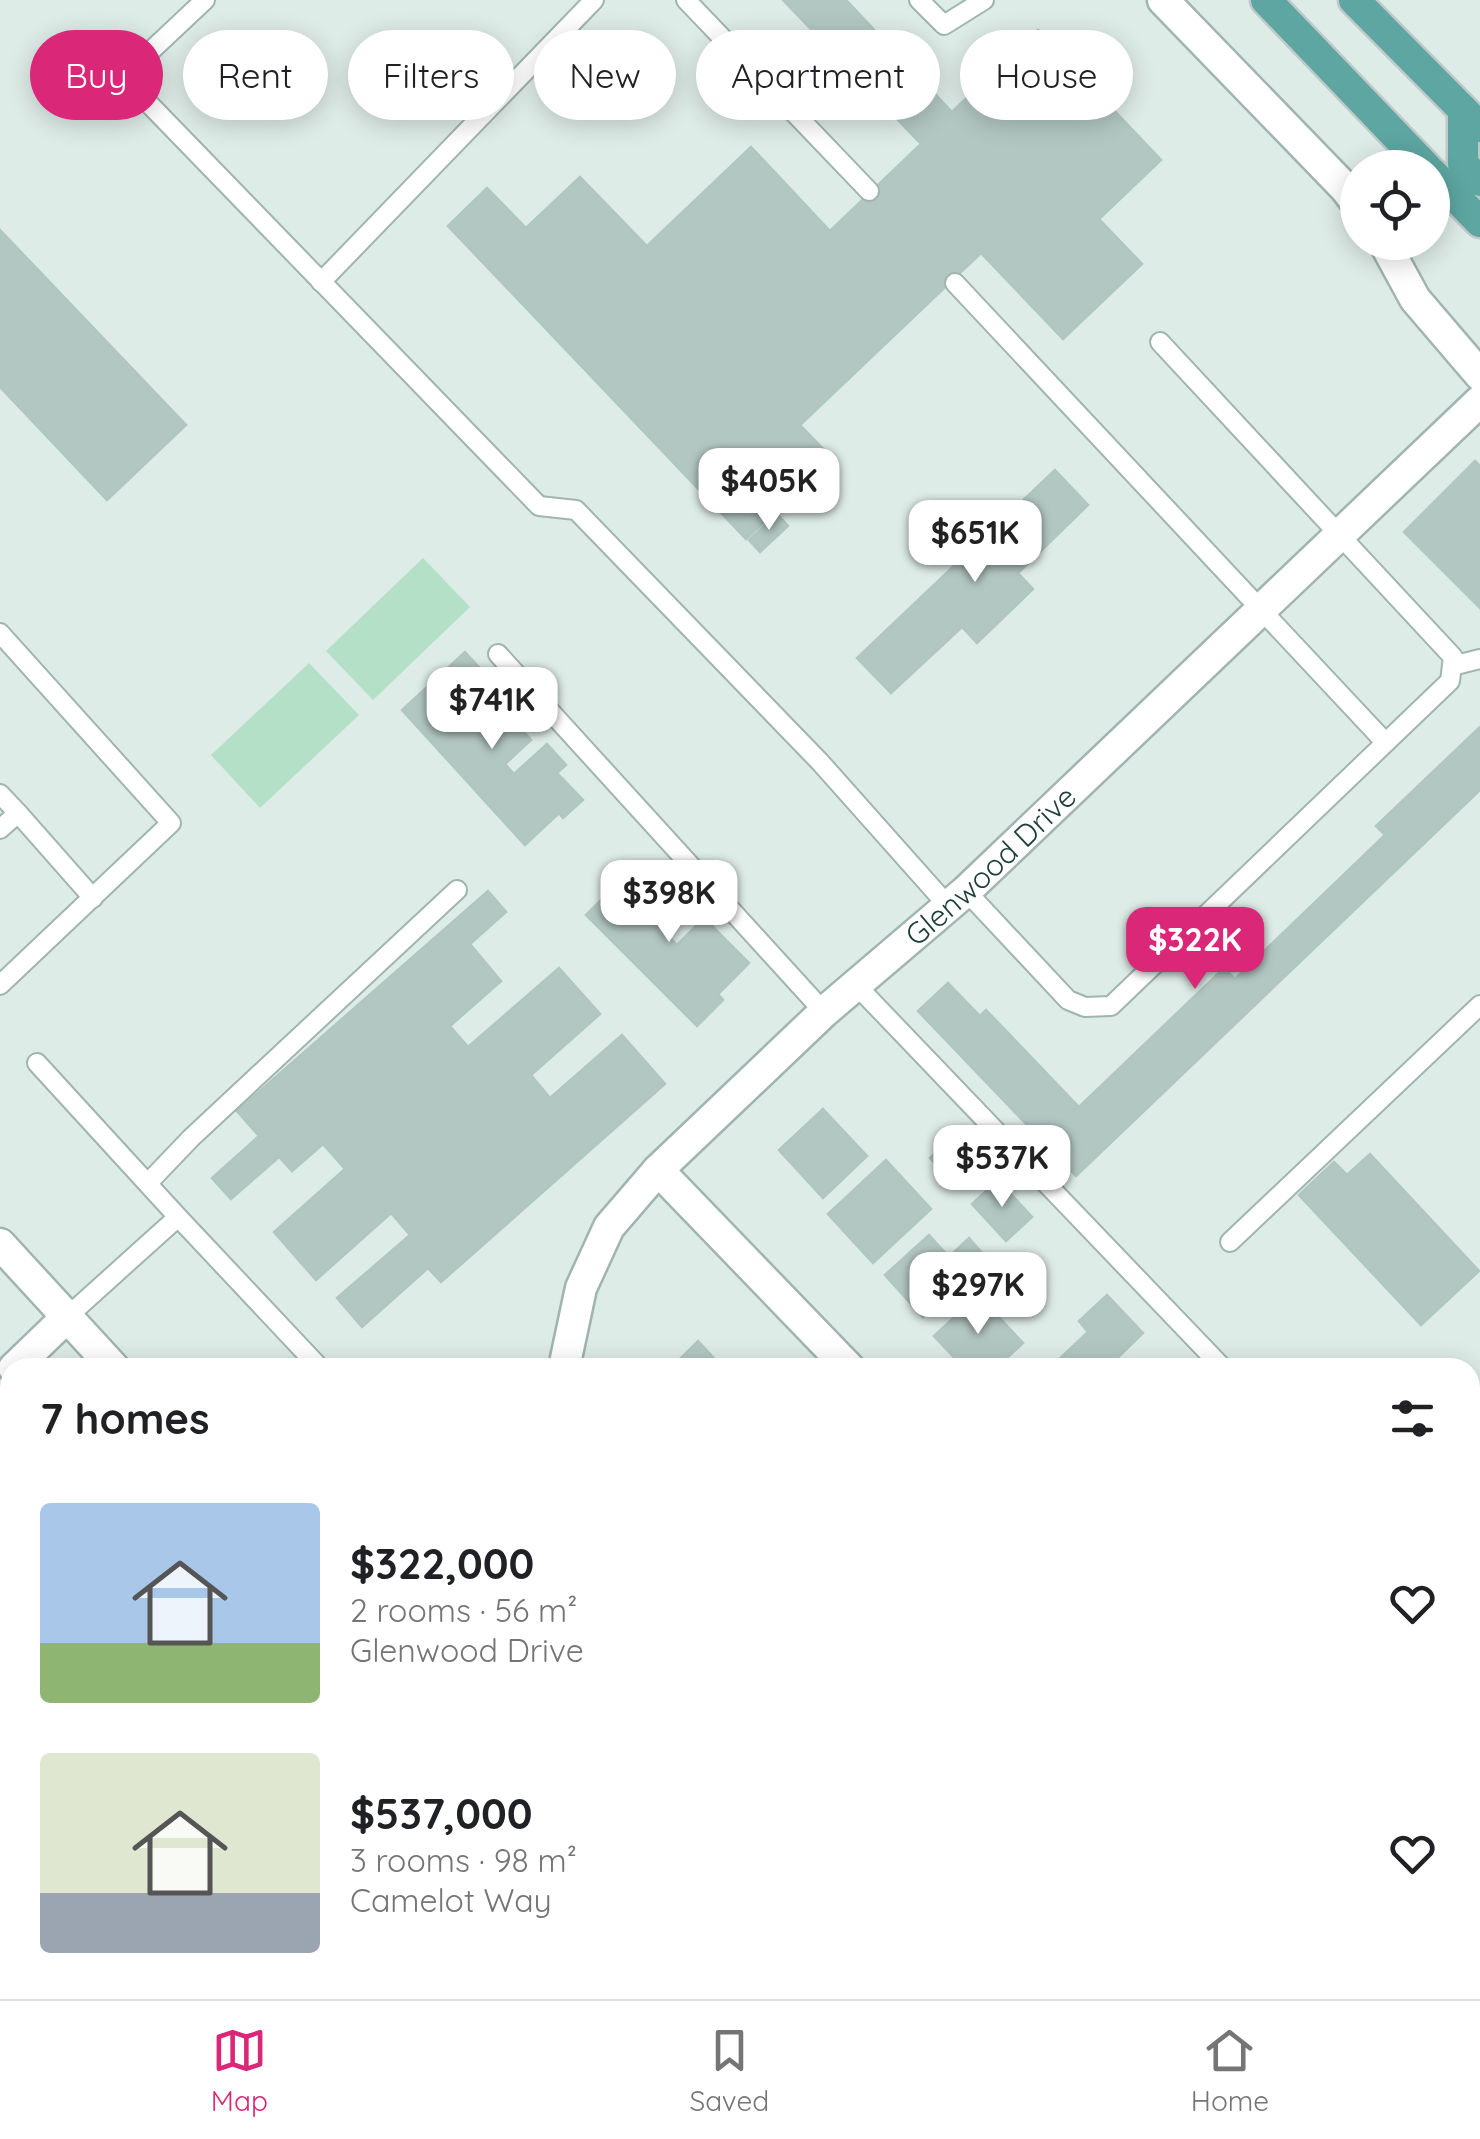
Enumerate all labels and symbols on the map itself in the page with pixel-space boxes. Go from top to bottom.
pin: $405K [699,448,839,533]
pin: $651K [905,500,1045,585]
pin: $741K [422,667,562,752]
street label: Glenwood Drive [897,777,1084,954]
pin: $398K [599,860,739,945]
pin: $322K [1125,907,1265,992]
pin: $537K [932,1125,1072,1210]
pin: $297K [908,1252,1048,1337]

